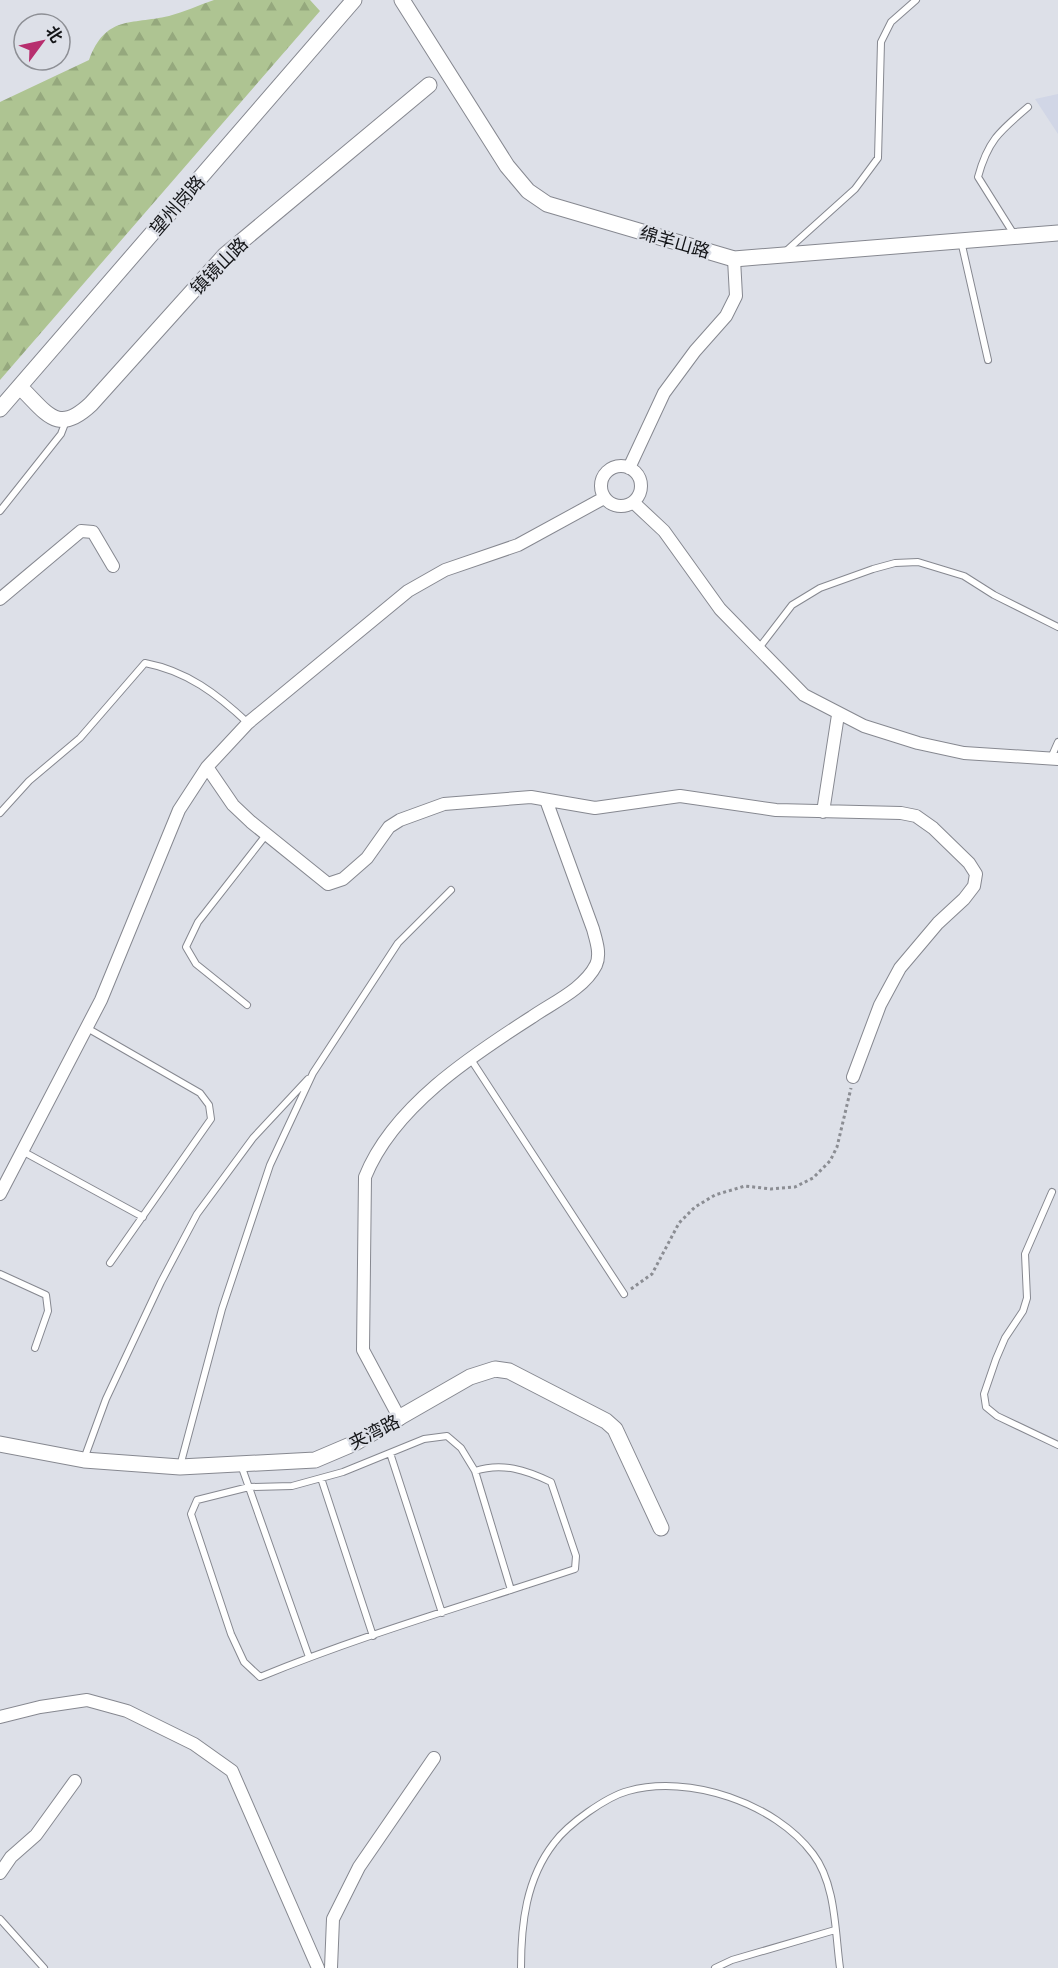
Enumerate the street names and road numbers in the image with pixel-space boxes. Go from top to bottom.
street label: 望州岗路 [144,170,210,240]
street label: 绵羊山路 [637,220,713,264]
street label: 镇镜山路 [185,232,253,300]
street label: 夹湾路 [344,1409,404,1455]

